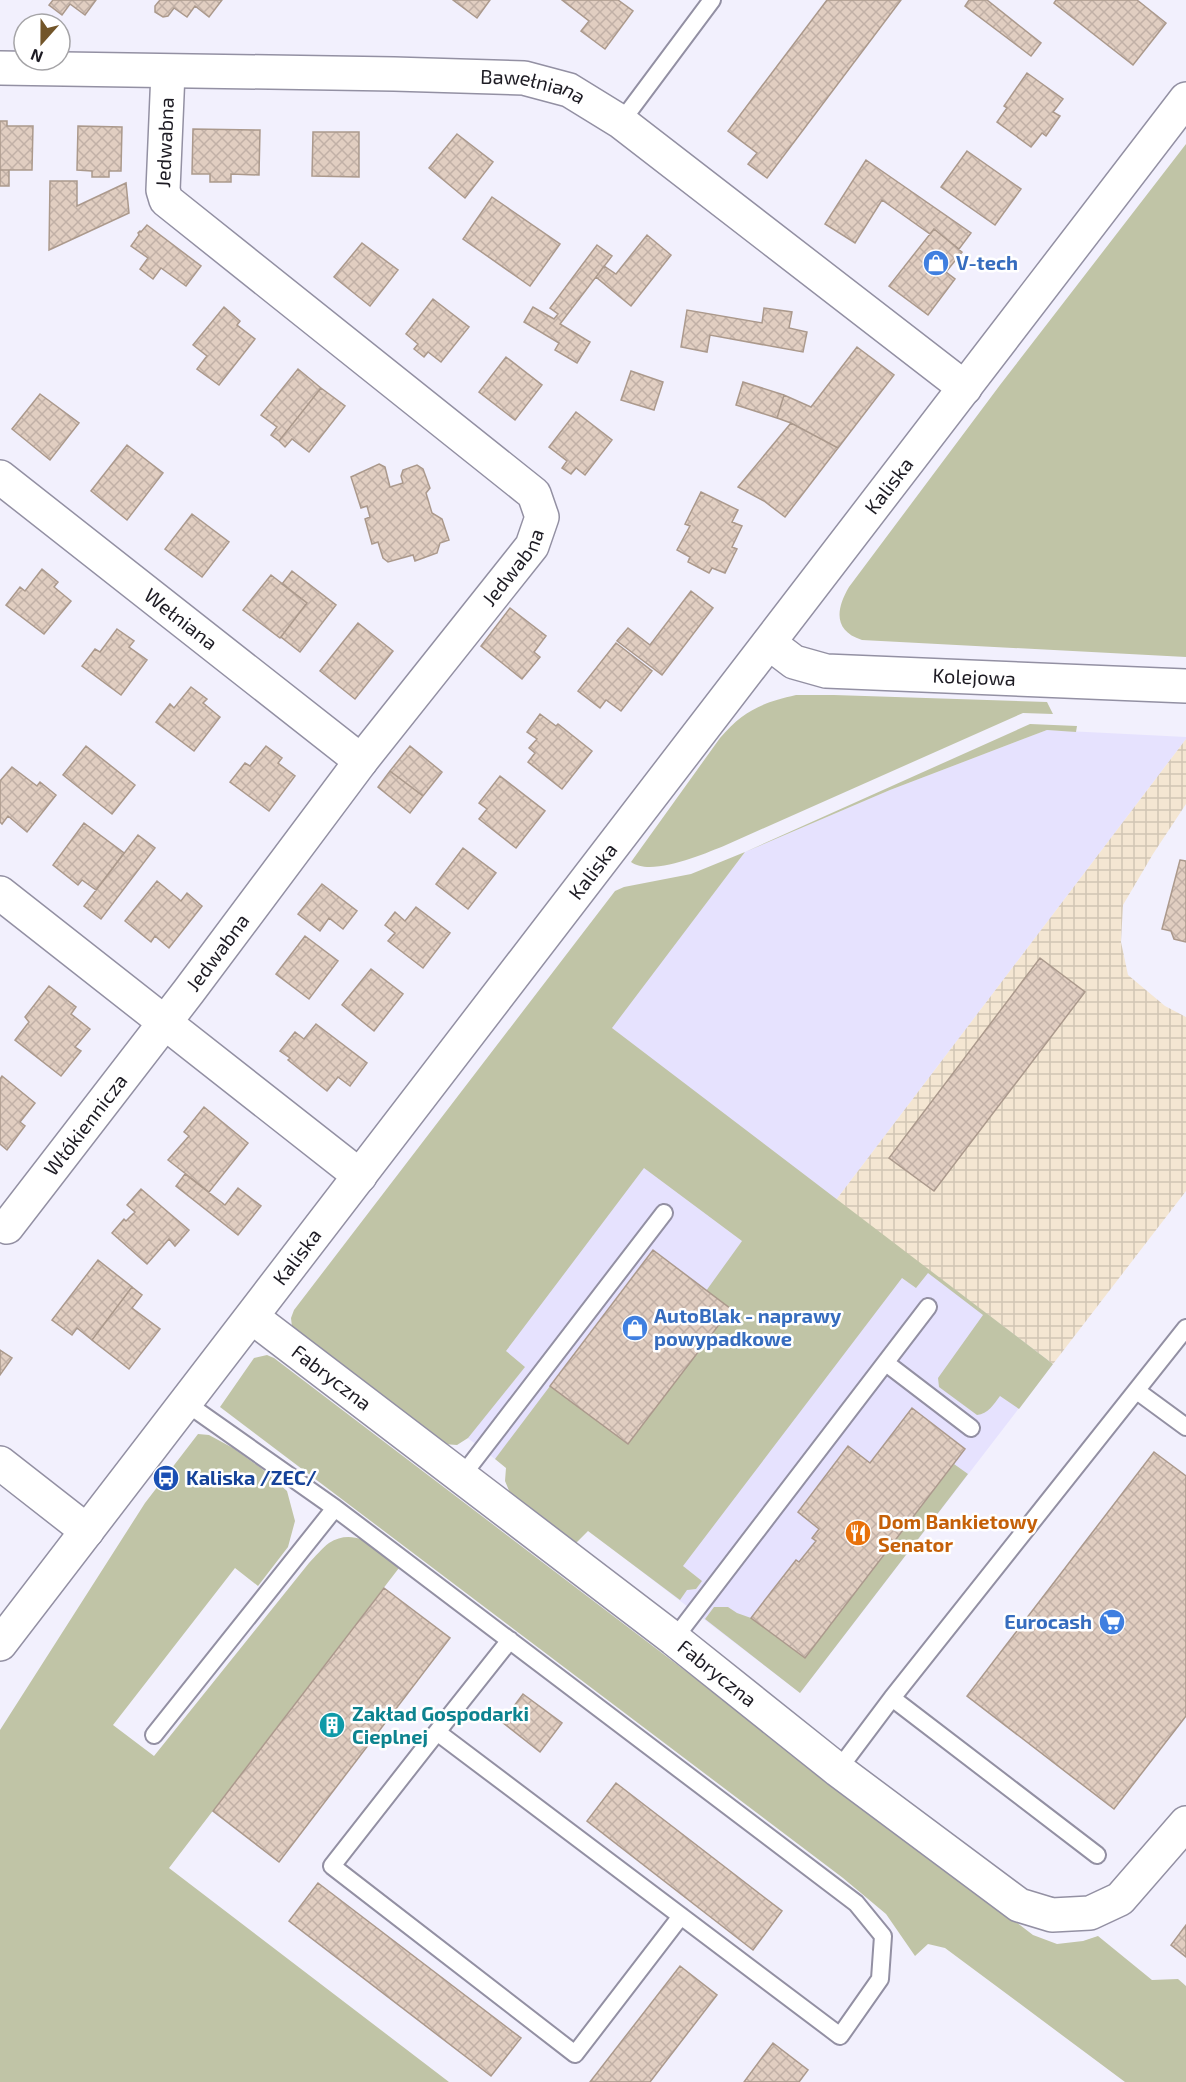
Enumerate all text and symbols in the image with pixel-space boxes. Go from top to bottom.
north arrow [12,12,72,72]
text: N [28,46,45,67]
street label: Bawełniana [480,64,590,108]
street label: Jedwabna [150,97,178,188]
shop icon: V-tech [921,248,951,278]
place label: V-tech [956,250,1018,274]
street label: Kaliska [859,452,918,518]
street label: Jedwabna [476,525,548,610]
street label: Wełniana [140,582,223,654]
street label: Kolejowa [932,662,1016,690]
street label: Kaliska [563,838,622,904]
street label: Jedwabna [180,909,254,995]
street label: Włókiennicza [38,1069,132,1180]
street label: Kaliska [267,1223,326,1289]
place label: AutoBlak - naprawy powypadkowe [654,1303,842,1351]
shop icon: AutoBlak - naprawy powypadkowe [620,1313,650,1343]
street label: Fabryczna [288,1339,377,1415]
bus stop icon: Kaliska /ZEC/ [151,1463,181,1493]
place label: Kaliska /ZEC/ [186,1465,317,1489]
place label: Dom Bankietowy Senator [878,1509,1038,1556]
restaurant icon: Dom Bankietowy Senator [843,1518,873,1548]
supermarket icon: Eurocash [1097,1607,1127,1637]
place label: Eurocash [1004,1609,1092,1633]
street label: Fabryczna [674,1634,762,1711]
place label: Zakład Gospodarki Cieplnej [352,1701,529,1748]
building icon: Zakład Gospodarki Cieplnej [317,1710,347,1740]

